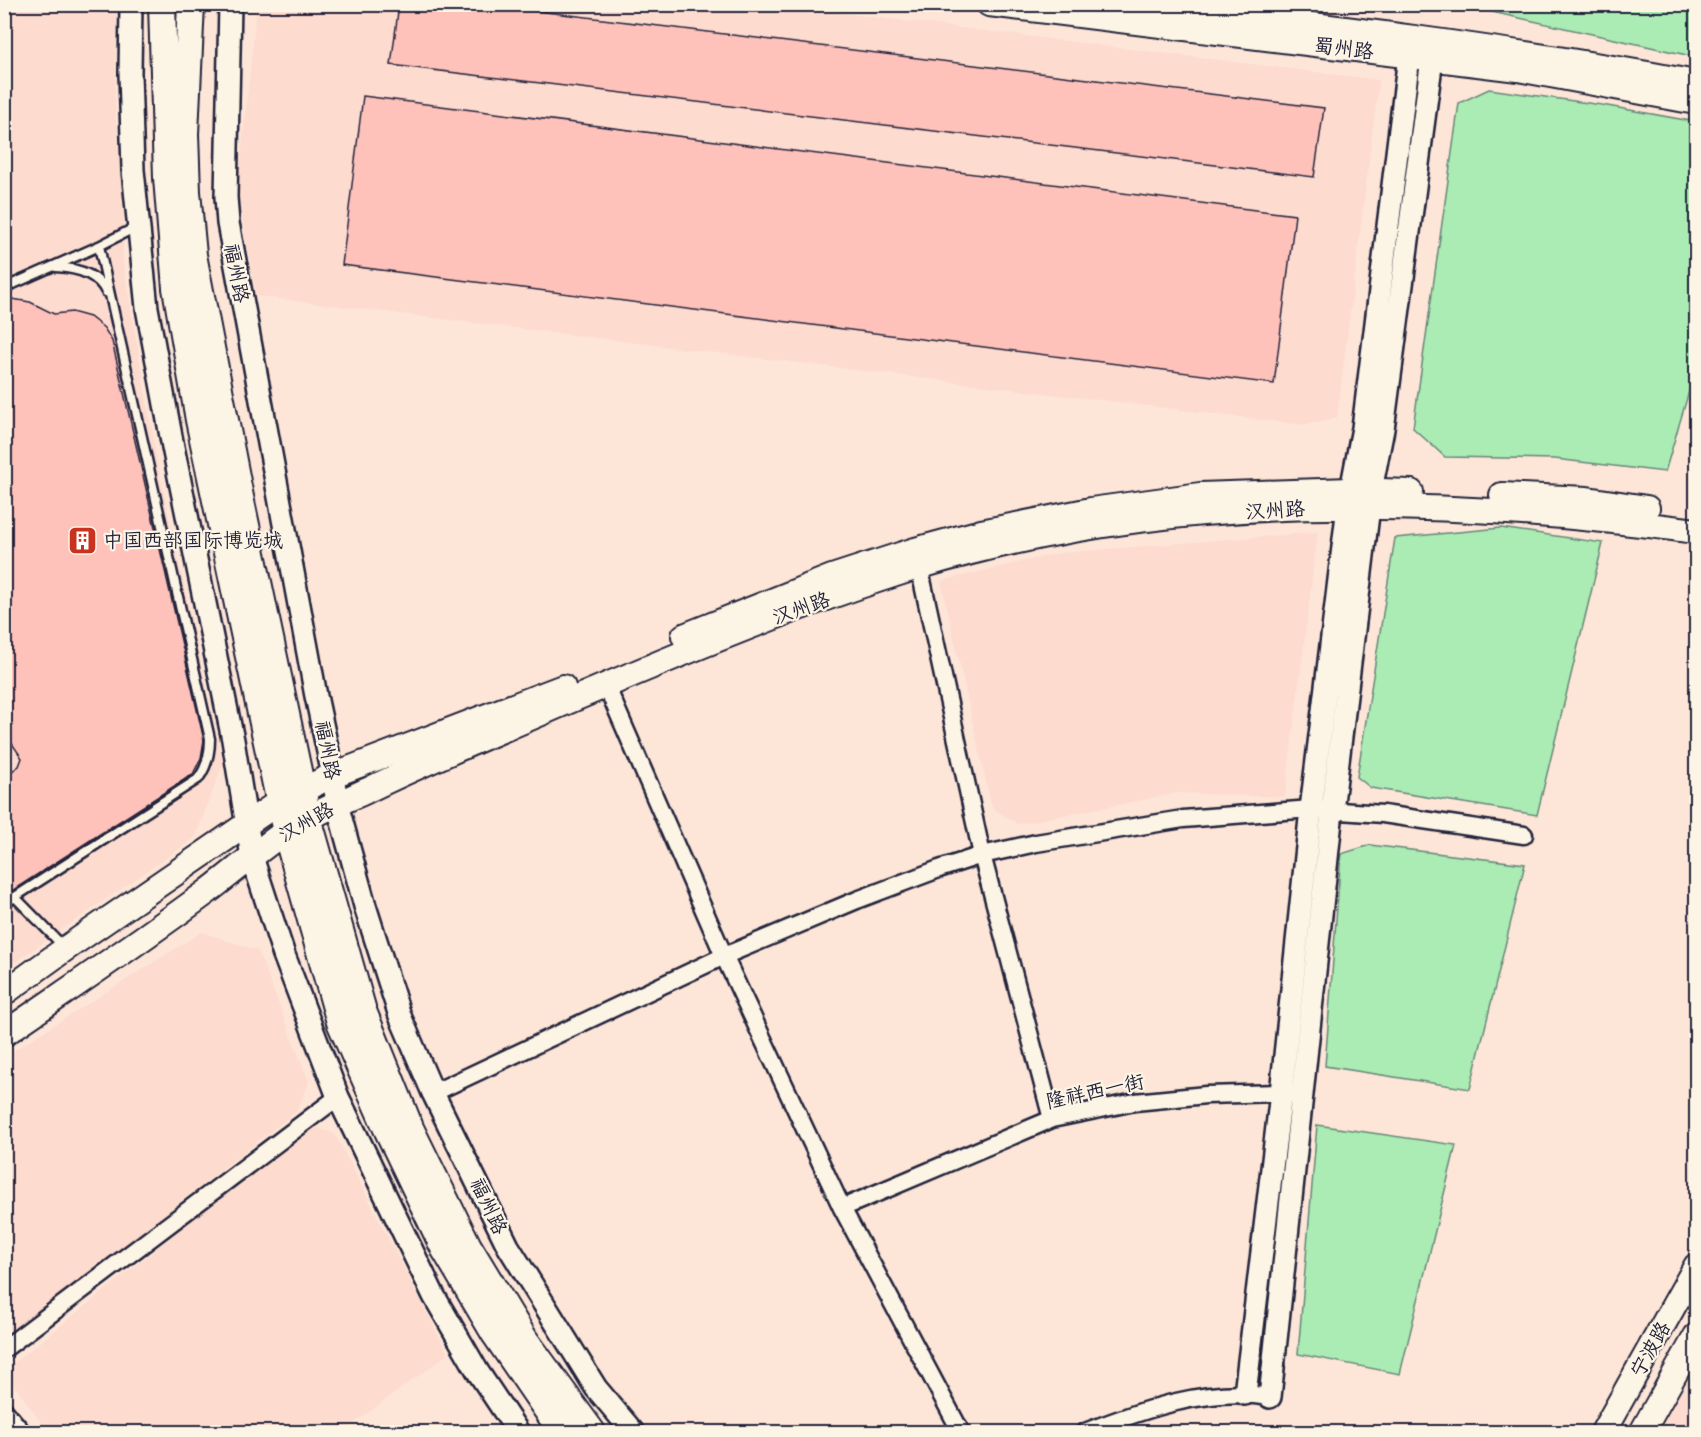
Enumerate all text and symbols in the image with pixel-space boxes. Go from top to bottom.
street label: 蜀州路 [1312,33,1376,69]
street label: 福州路 [215,241,254,307]
street label: 汉州路 [1244,497,1307,529]
building icon: 中国西部国际博览城 [66,524,98,556]
place label: 中国西部国际博览城 [103,529,283,557]
street label: 汉州路 [769,587,836,634]
street label: 福州路 [306,718,345,784]
street label: 汉州路 [275,797,341,852]
street label: 隆祥西一街 [1044,1070,1147,1118]
street label: 福州路 [461,1174,512,1241]
street label: 宁波路 [1626,1317,1680,1383]

